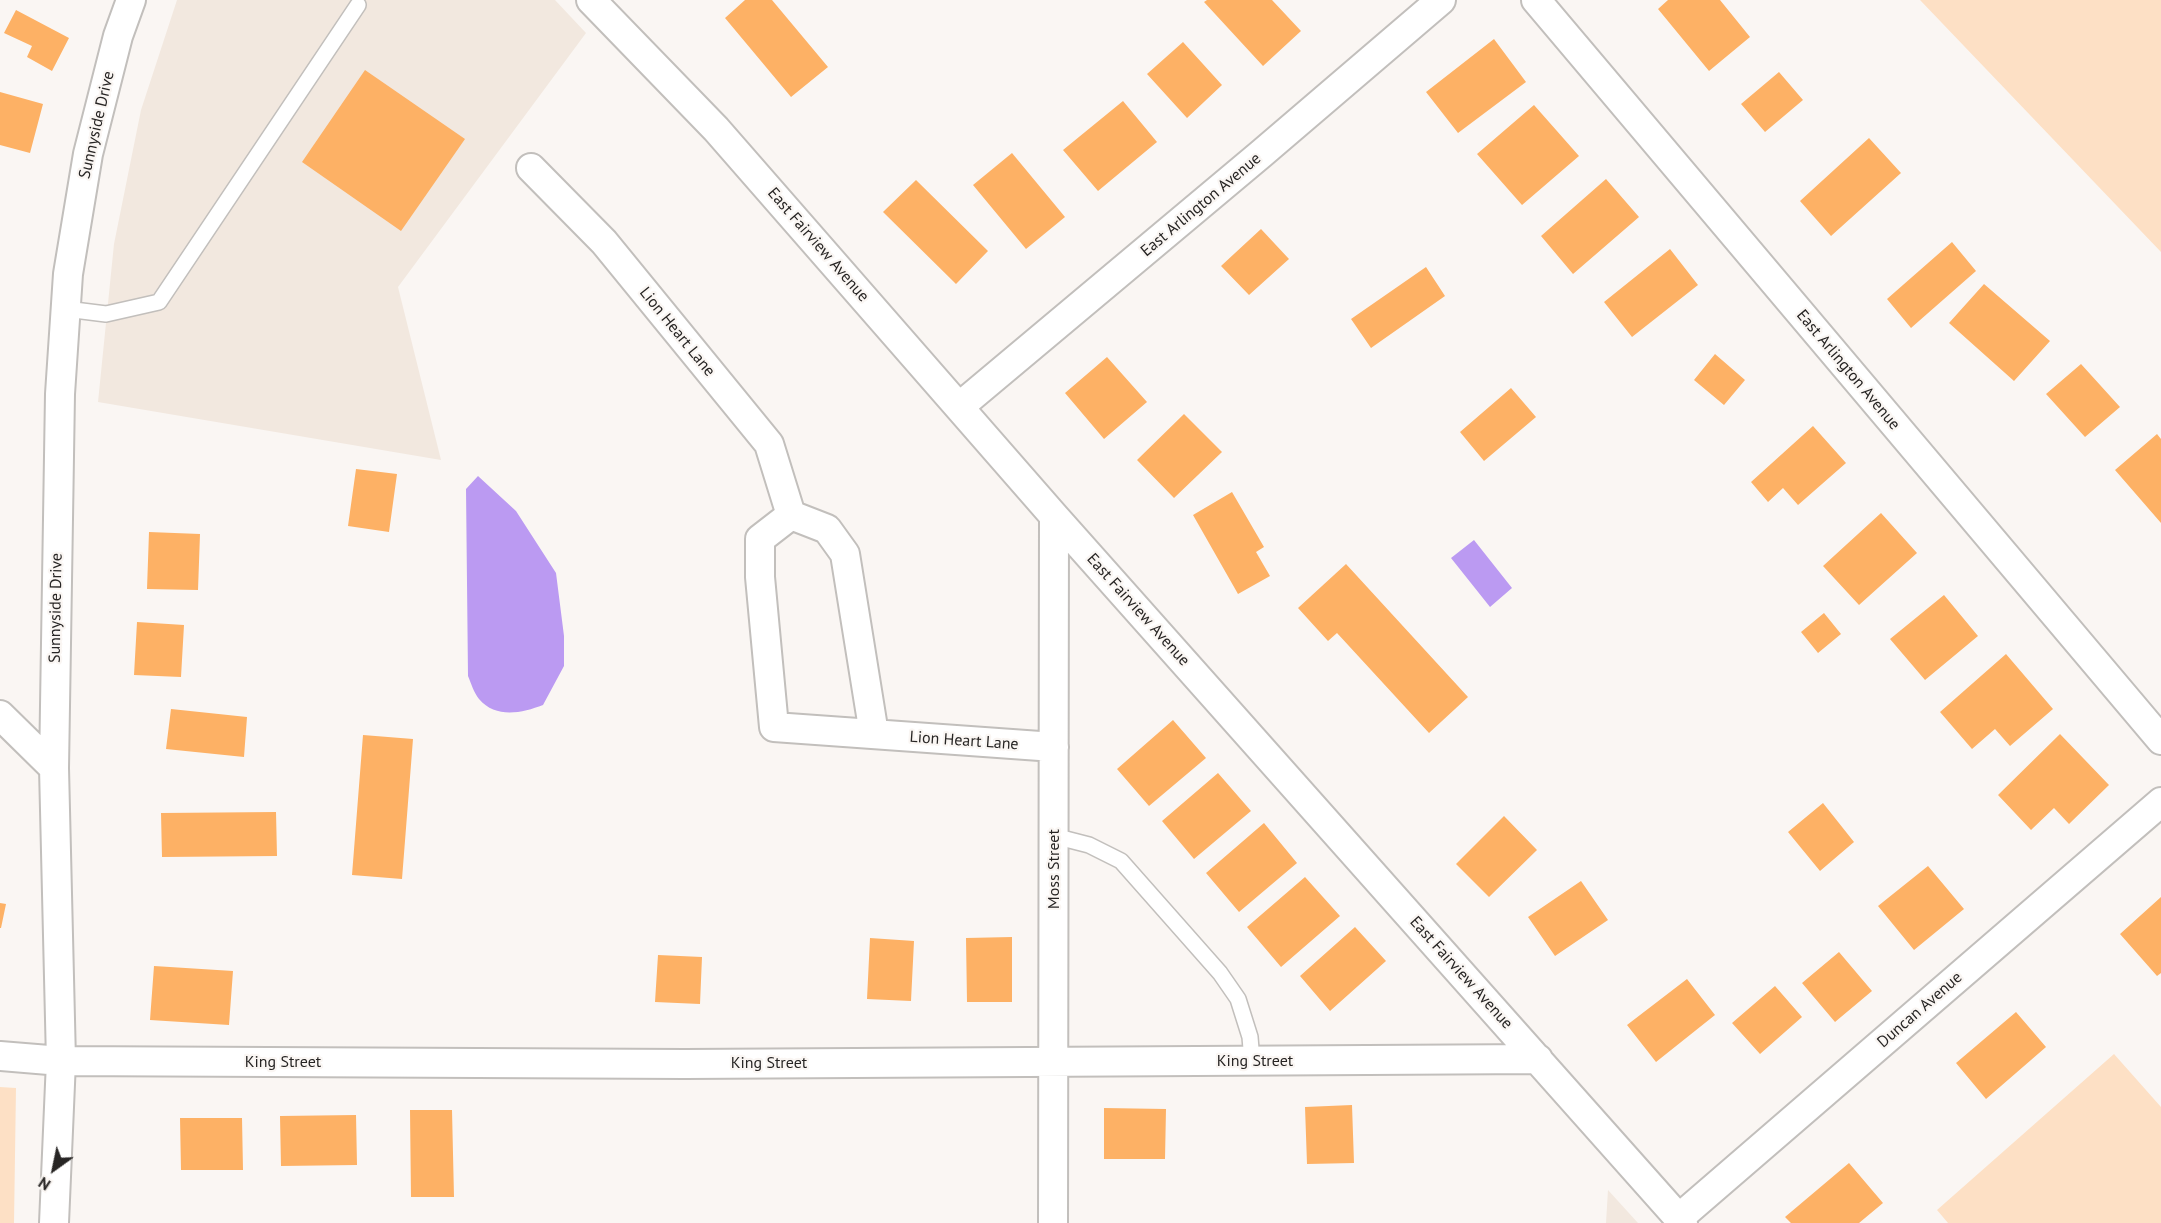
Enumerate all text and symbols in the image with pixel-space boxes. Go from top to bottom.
street label: Sunnyside Drive [75,69,119,181]
street label: East Arlington Avenue [1137,149,1265,261]
street label: East Fairview Avenue [763,184,873,306]
street label: Lion Heart Lane [635,283,719,381]
street label: East Arlington Avenue [1792,306,1904,434]
street label: East Fairview Avenue [1082,550,1194,670]
street label: Sunnyside Drive [45,553,67,663]
street label: Lion Heart Lane [909,728,1019,754]
street label: Moss Street [1044,829,1064,909]
street label: East Fairview Avenue [1405,913,1517,1033]
street label: Duncan Avenue [1874,968,1966,1052]
street label: King Street [1217,1051,1293,1071]
street label: King Street [245,1052,321,1072]
street label: King Street [731,1053,807,1073]
north arrow [24,1139,84,1199]
text: N [34,1173,54,1195]

